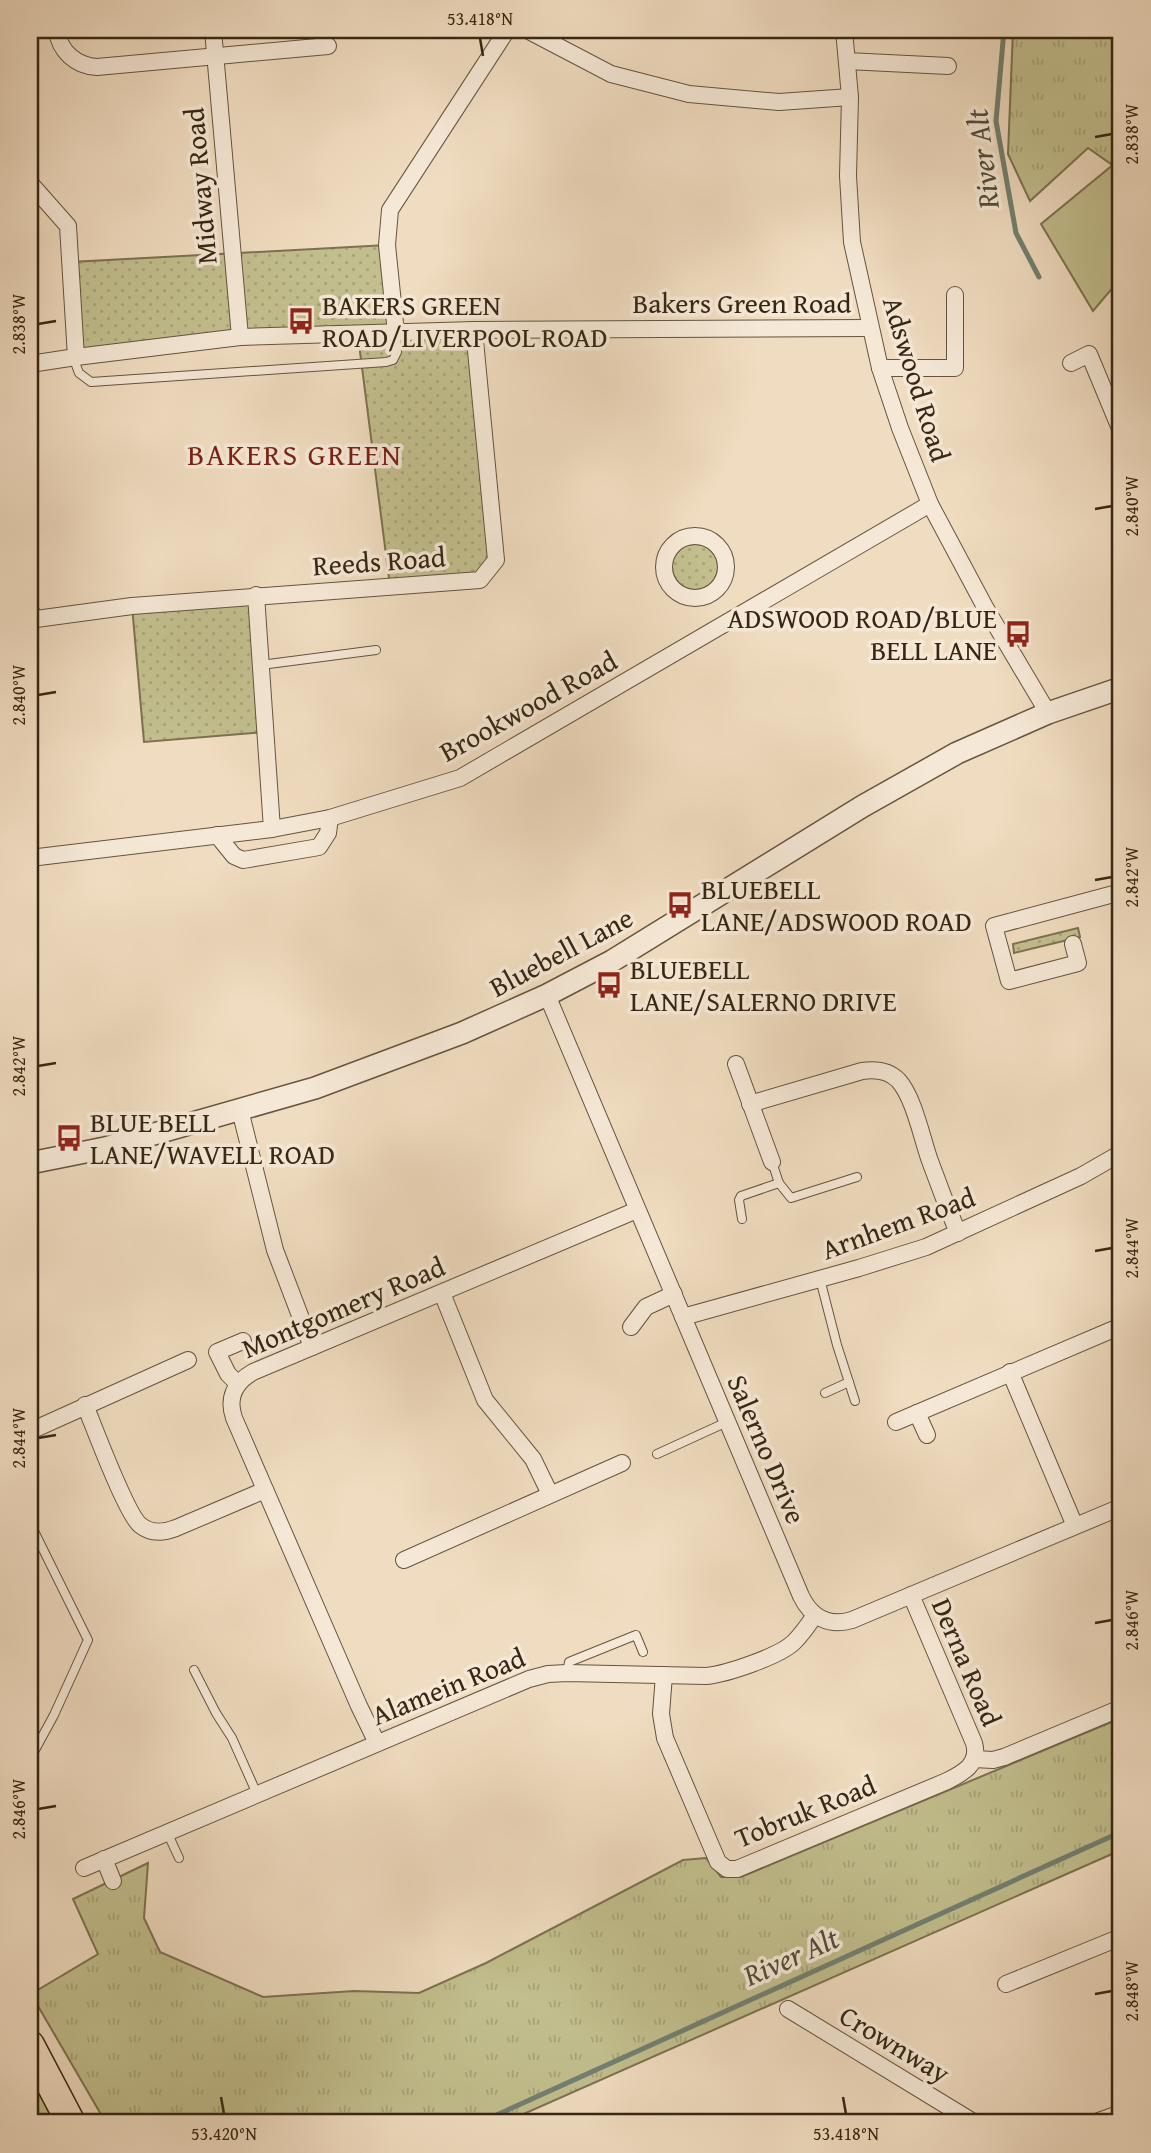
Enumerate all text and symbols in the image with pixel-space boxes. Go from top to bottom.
text: 53.418°N [447,5,513,32]
text: 2.838°W [1118,103,1145,164]
street label: Midway Road [172,106,227,266]
water label: River Alt [954,106,1010,213]
street label: Bakers Green Road [632,282,852,323]
place label: BAKERS GREEN ROAD/LIVERPOOL ROAD [322,284,608,357]
street label: Adswood Road [873,291,962,467]
text: 2.838°W [5,293,32,354]
bus stop icon: BAKERS GREEN ROAD/LIVERPOOL ROAD [286,306,316,336]
district label: BAKERS GREEN [187,432,403,476]
text: 2.840°W [1118,475,1145,536]
street label: Reeds Road [311,535,447,586]
place label: ADSWOOD ROAD/BLUE BELL LANE [727,597,997,670]
bus stop icon: ADSWOOD ROAD/BLUE BELL LANE [1003,619,1033,649]
street label: Brookwood Road [431,640,624,771]
text: 2.840°W [5,664,32,725]
text: 2.842°W [1118,846,1145,907]
place label: BLUEBELL LANE/ADSWOOD ROAD [701,868,972,941]
bus stop icon: BLUEBELL LANE/ADSWOOD ROAD [665,890,695,920]
street label: Bluebell Lane [482,897,640,1007]
place label: BLUEBELL LANE/SALERNO DRIVE [630,948,897,1021]
bus stop icon: BLUEBELL LANE/SALERNO DRIVE [594,970,624,1000]
text: 2.842°W [5,1035,32,1096]
place label: BLUE BELL LANE/WAVELL ROAD [90,1101,335,1174]
bus stop icon: BLUE BELL LANE/WAVELL ROAD [54,1123,84,1153]
street label: Arnhem Road [815,1176,980,1269]
text: 2.844°W [1118,1217,1145,1278]
street label: Montgomery Road [235,1245,451,1368]
street label: Salerno Drive [718,1368,817,1530]
text: 2.844°W [5,1407,32,1468]
text: 2.846°W [1118,1589,1145,1650]
street label: Derna Road [922,1591,1013,1732]
street label: Alamein Road [365,1636,531,1735]
street label: Tobruk Road [728,1764,882,1857]
text: 2.846°W [5,1778,32,1839]
water label: River Alt [735,1915,846,1997]
text: 2.848°W [1118,1960,1145,2021]
street label: Crownway [832,1994,958,2093]
text: 53.420°N [191,2120,257,2147]
text: 53.418°N [813,2120,879,2147]

